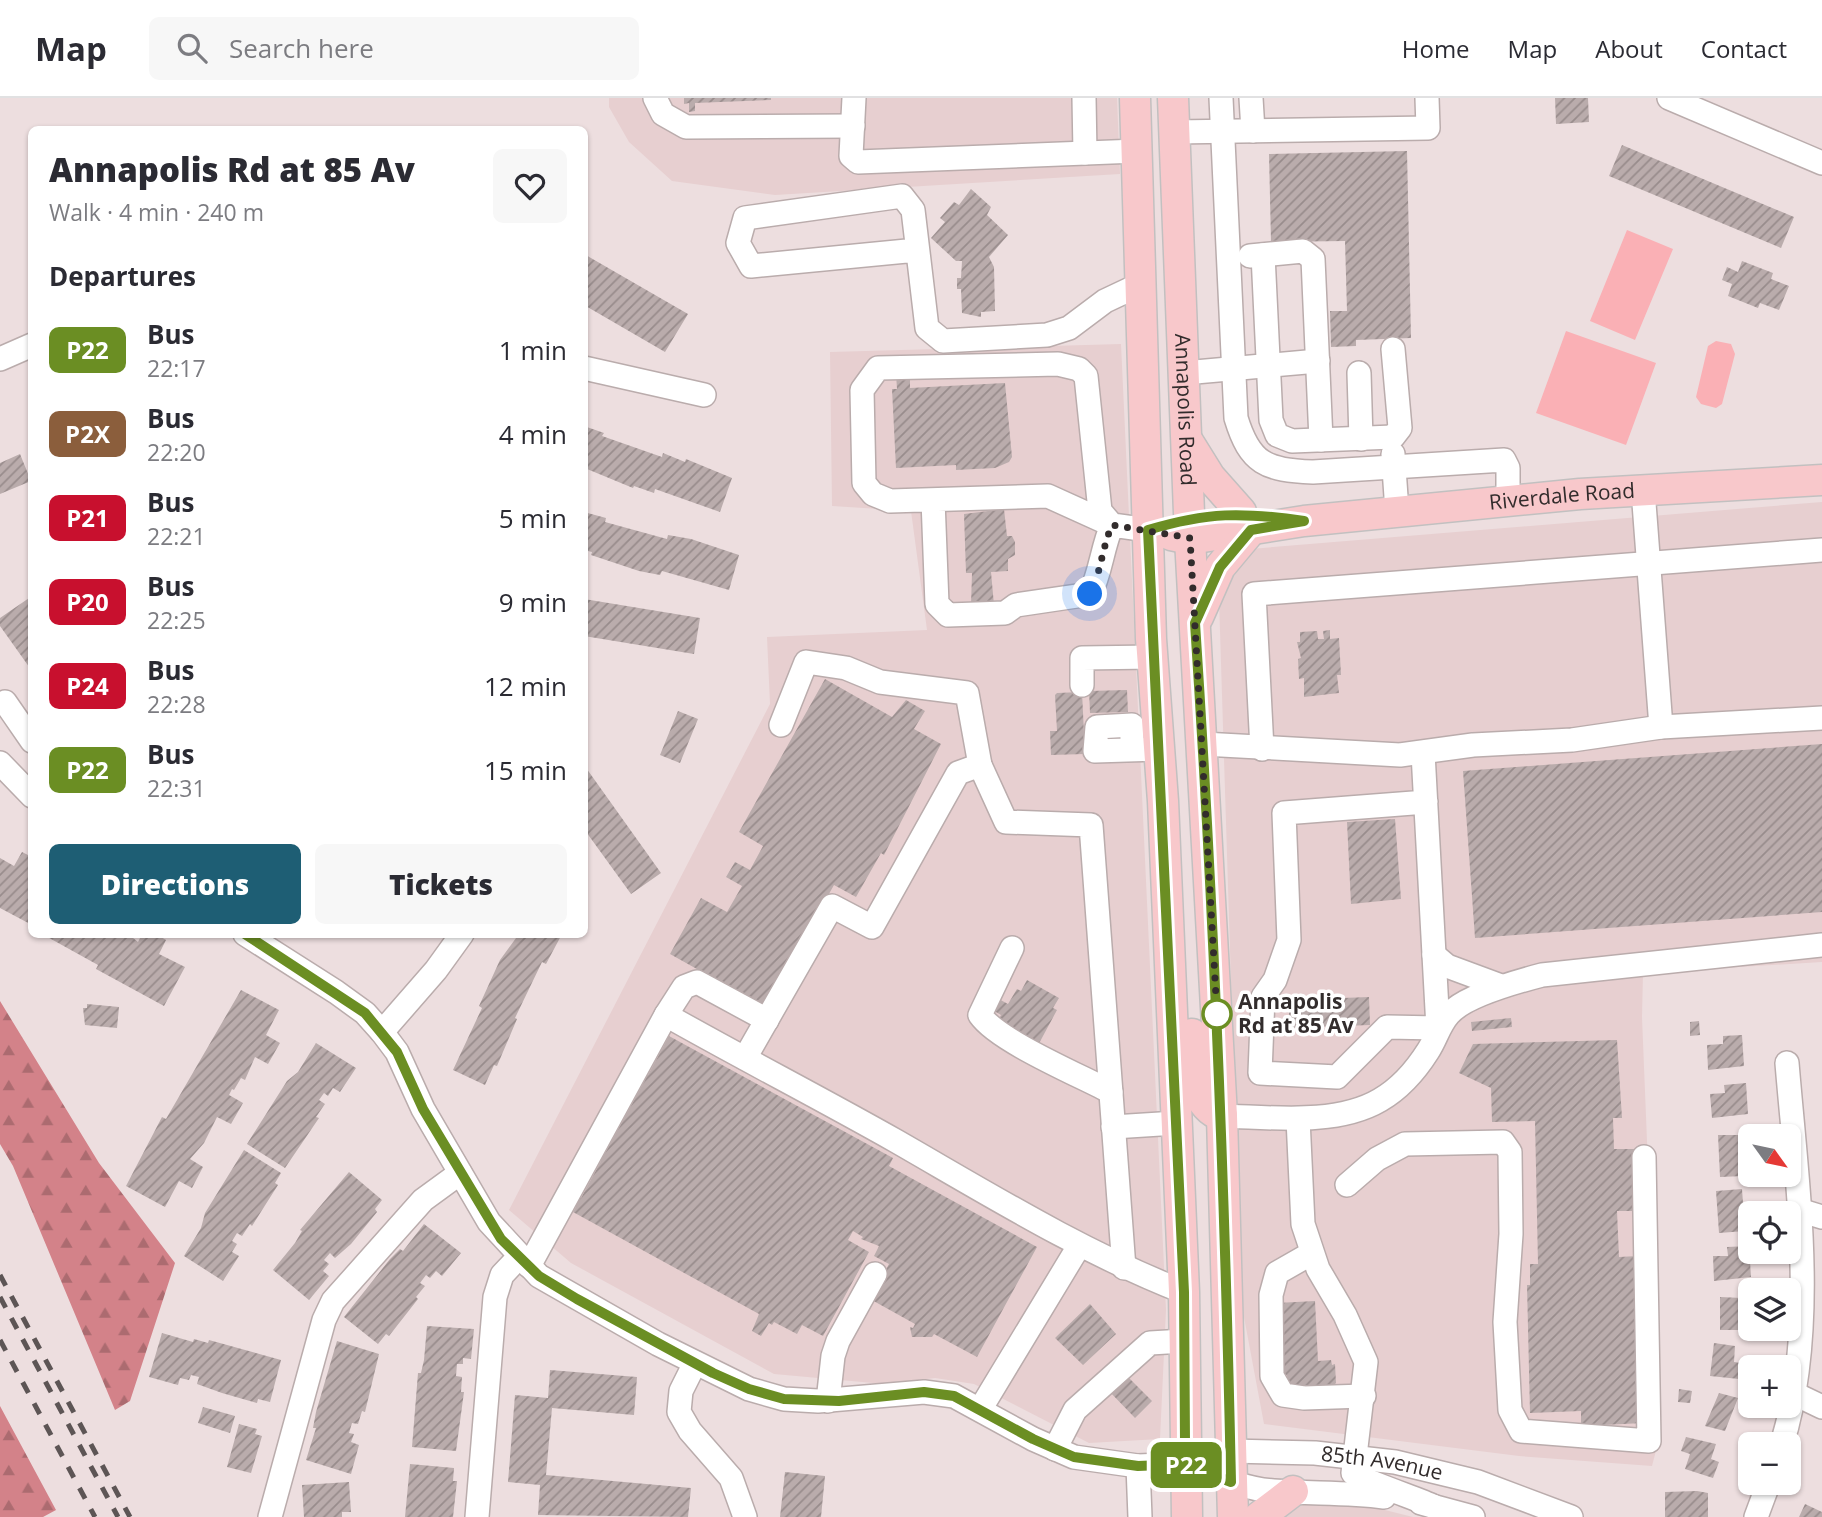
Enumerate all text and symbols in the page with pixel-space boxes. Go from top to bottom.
search box [149,17,639,80]
text: Map [35,26,107,71]
icon: search [173,29,211,67]
text: Search here [229,30,374,66]
text: Home [1402,32,1470,65]
text: Map [1508,32,1557,65]
text: About [1595,32,1663,65]
text: Contact [1701,32,1787,65]
text: Annapolis Rd at 85 Av [49,147,415,192]
button: heart [493,149,567,223]
text: Walk · 4 min · 240 m [49,196,264,228]
text: Departures [49,258,196,294]
text: Bus [147,316,194,352]
text: 1 min [499,332,567,368]
text: P22 [66,333,109,366]
street label: Annapolis Road [1169,333,1203,486]
text: 22:17 [147,352,206,384]
text: Bus [147,400,194,436]
text: 4 min [499,416,567,452]
text: P2X [65,417,110,450]
text: 22:20 [147,436,206,468]
street label: Riverdale Road [1488,476,1636,516]
text: Bus [147,484,194,520]
text: 5 min [499,500,567,536]
text: P21 [66,501,109,534]
text: 22:21 [147,520,206,552]
text: Bus [147,568,194,604]
your location [1072,576,1107,611]
text: 9 min [499,584,567,620]
text: P20 [66,585,109,618]
text: 22:25 [147,604,206,636]
text: Bus [147,652,194,688]
text: 12 min [484,668,567,704]
text: P24 [66,669,109,702]
text: 22:28 [147,688,206,720]
text: Bus [147,736,194,772]
text: 15 min [484,752,567,788]
text: P22 [66,753,109,786]
text: 22:31 [147,772,206,804]
button: Directions [49,844,301,924]
button: Tickets [315,844,567,924]
place label: Annapolis Rd at 85 Av [1238,987,1354,1039]
marker: Annapolis Rd at 85 Av [1202,999,1232,1029]
north arrow [1738,1124,1801,1186]
map controls [1738,1124,1801,1495]
button: locate [1738,1201,1801,1264]
button: layers [1738,1278,1801,1341]
button: + [1738,1355,1801,1418]
button: − [1738,1432,1801,1495]
street label: 85th Avenue [1320,1439,1446,1486]
line badge: P22 [1146,1442,1226,1488]
text: P22 [1165,1448,1207,1481]

